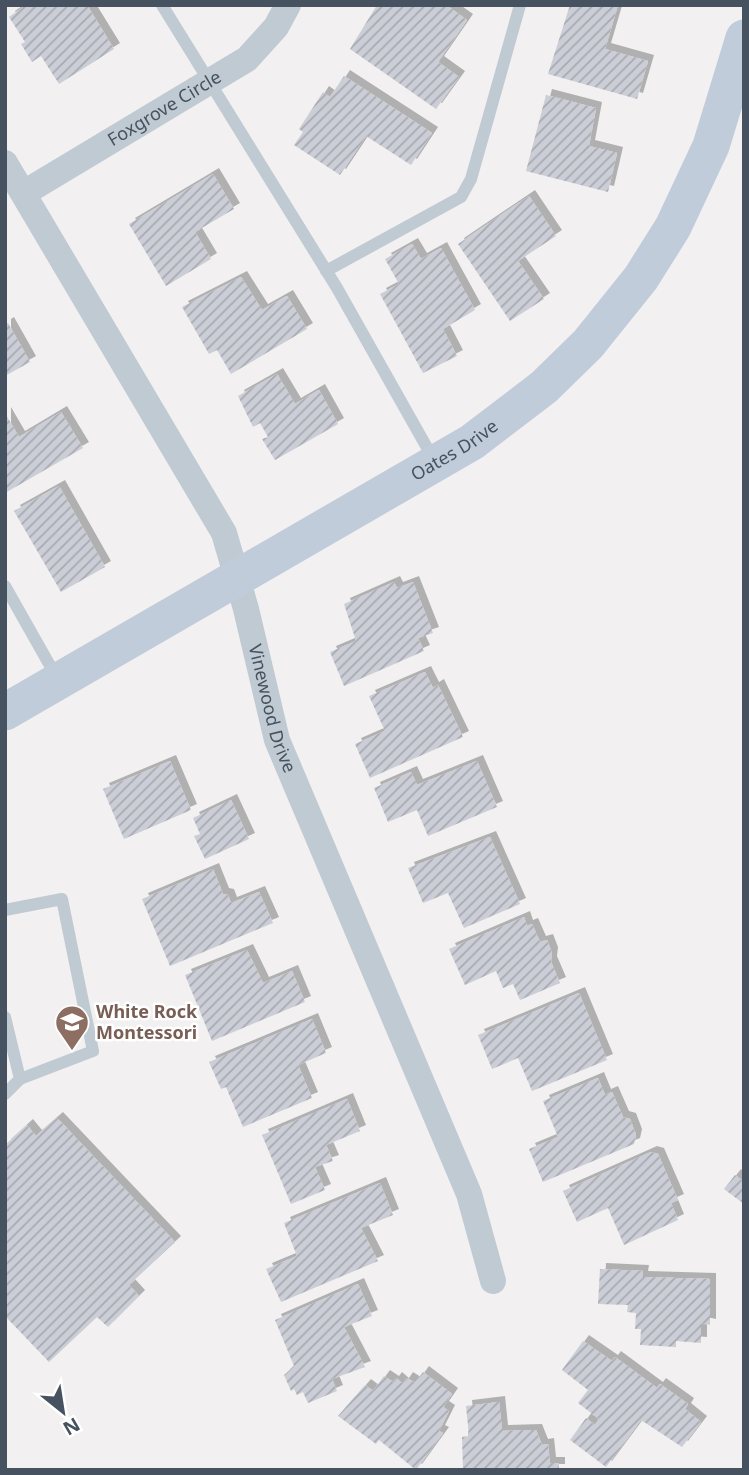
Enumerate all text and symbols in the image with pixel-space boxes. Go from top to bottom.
street label: Foxgrove Circle [103,64,225,151]
street label: Oates Drive [406,414,502,486]
street label: Vinewood Drive [244,642,302,776]
place label: White Rock Montessori [96,999,198,1044]
school or university icon: White Rock Montessori [53,1003,91,1052]
north arrow [28,1377,98,1447]
text: N [58,1412,85,1442]

